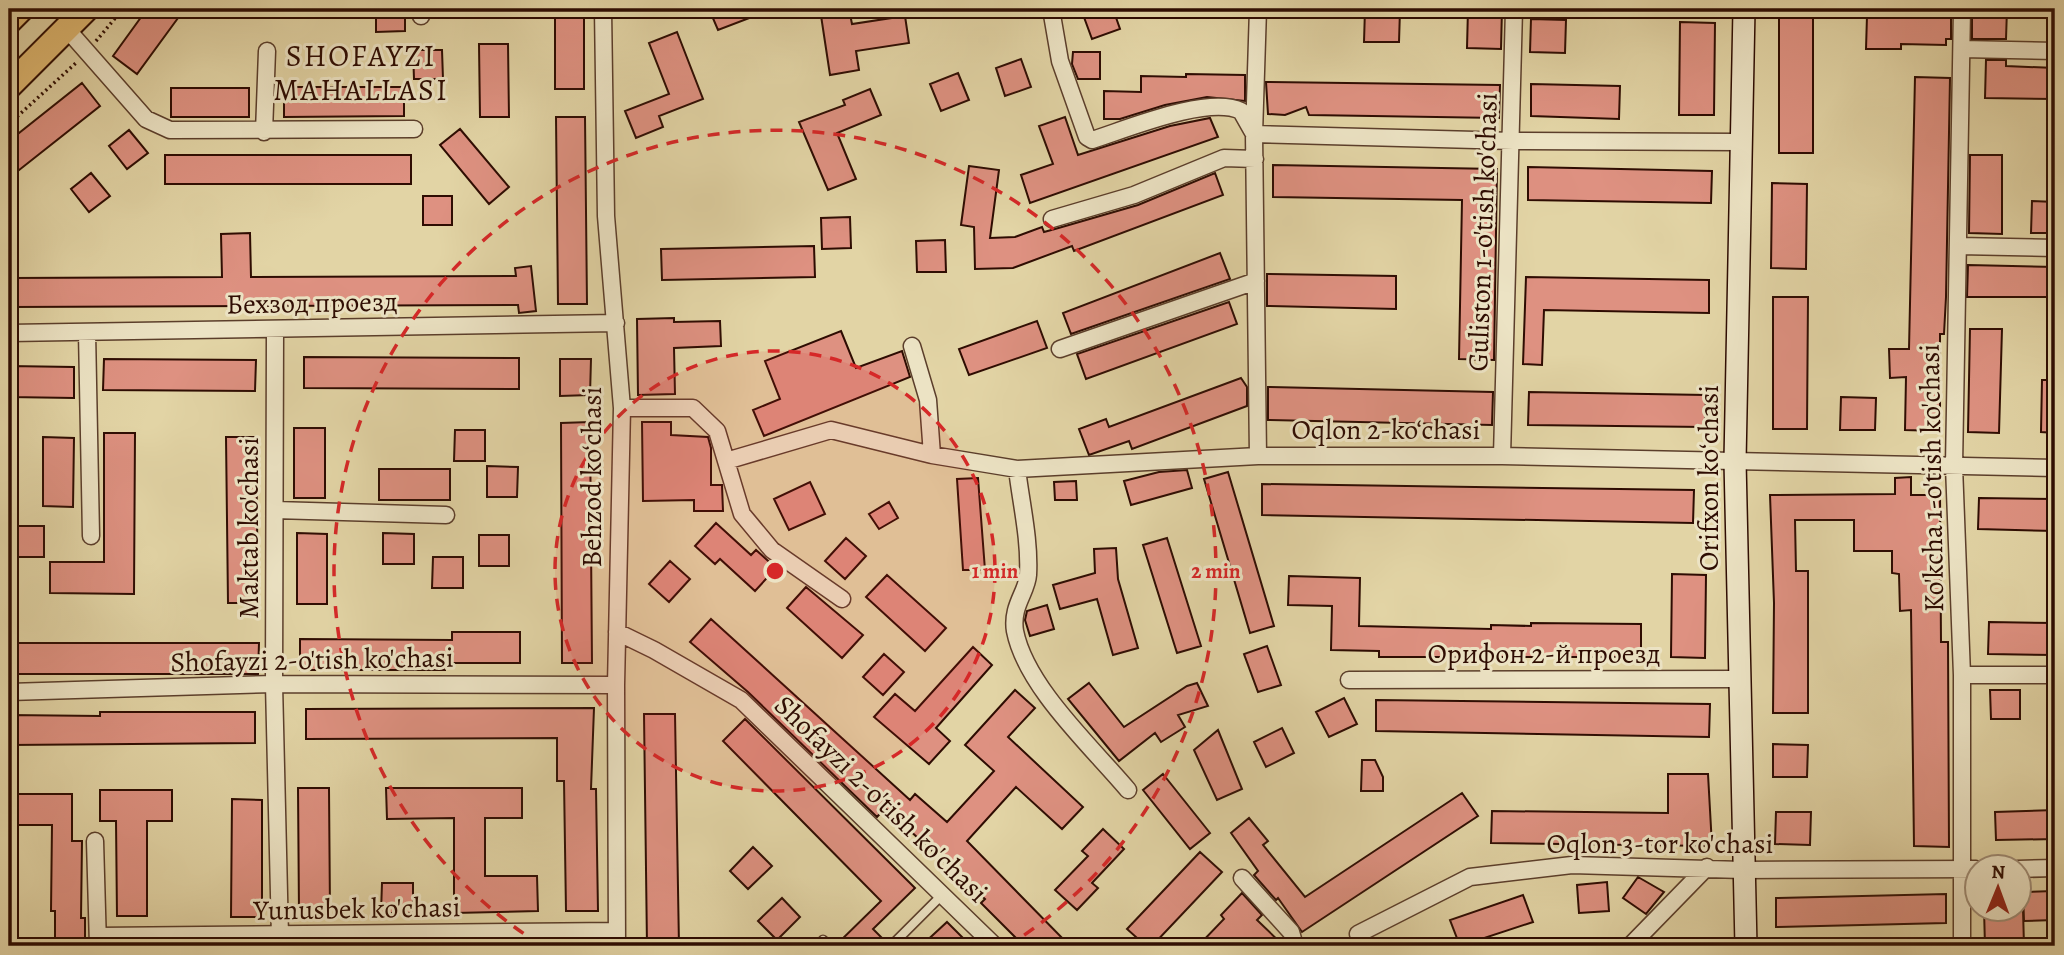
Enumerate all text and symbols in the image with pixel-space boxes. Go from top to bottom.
district label: SHOFAYZI MAHALLASI [273,36,449,110]
street label: Guliston 1-o'tish ko'chasi [1459,92,1507,372]
street label: Бехзод проезд [226,283,398,323]
street label: Ko'kcha 1-o'tish ko'chasi [1911,343,1953,613]
street label: Orifxon koʻchasi [1690,385,1728,571]
street label: Behzod ko‘chasi [573,387,611,567]
street label: Oqlon 2-ko‘chasi [1291,411,1481,449]
street label: Maktab ko'chasi [230,437,268,619]
text: 1 min [972,557,1019,585]
text: 2 min [1191,557,1241,585]
centre of rings [763,559,787,583]
street label: Орифон 2-й проезд [1428,635,1660,673]
street label: Shofayzi 2-o'tish ko'chasi [170,639,454,681]
street label: Shofayzi 2-o'tish ko'chasi [766,687,996,911]
street label: Oqlon 3-tor ko'chasi [1547,825,1773,863]
north arrow [1962,853,2032,923]
text: N [1991,859,2006,885]
street label: Yunusbek ko'chasi [252,888,461,930]

